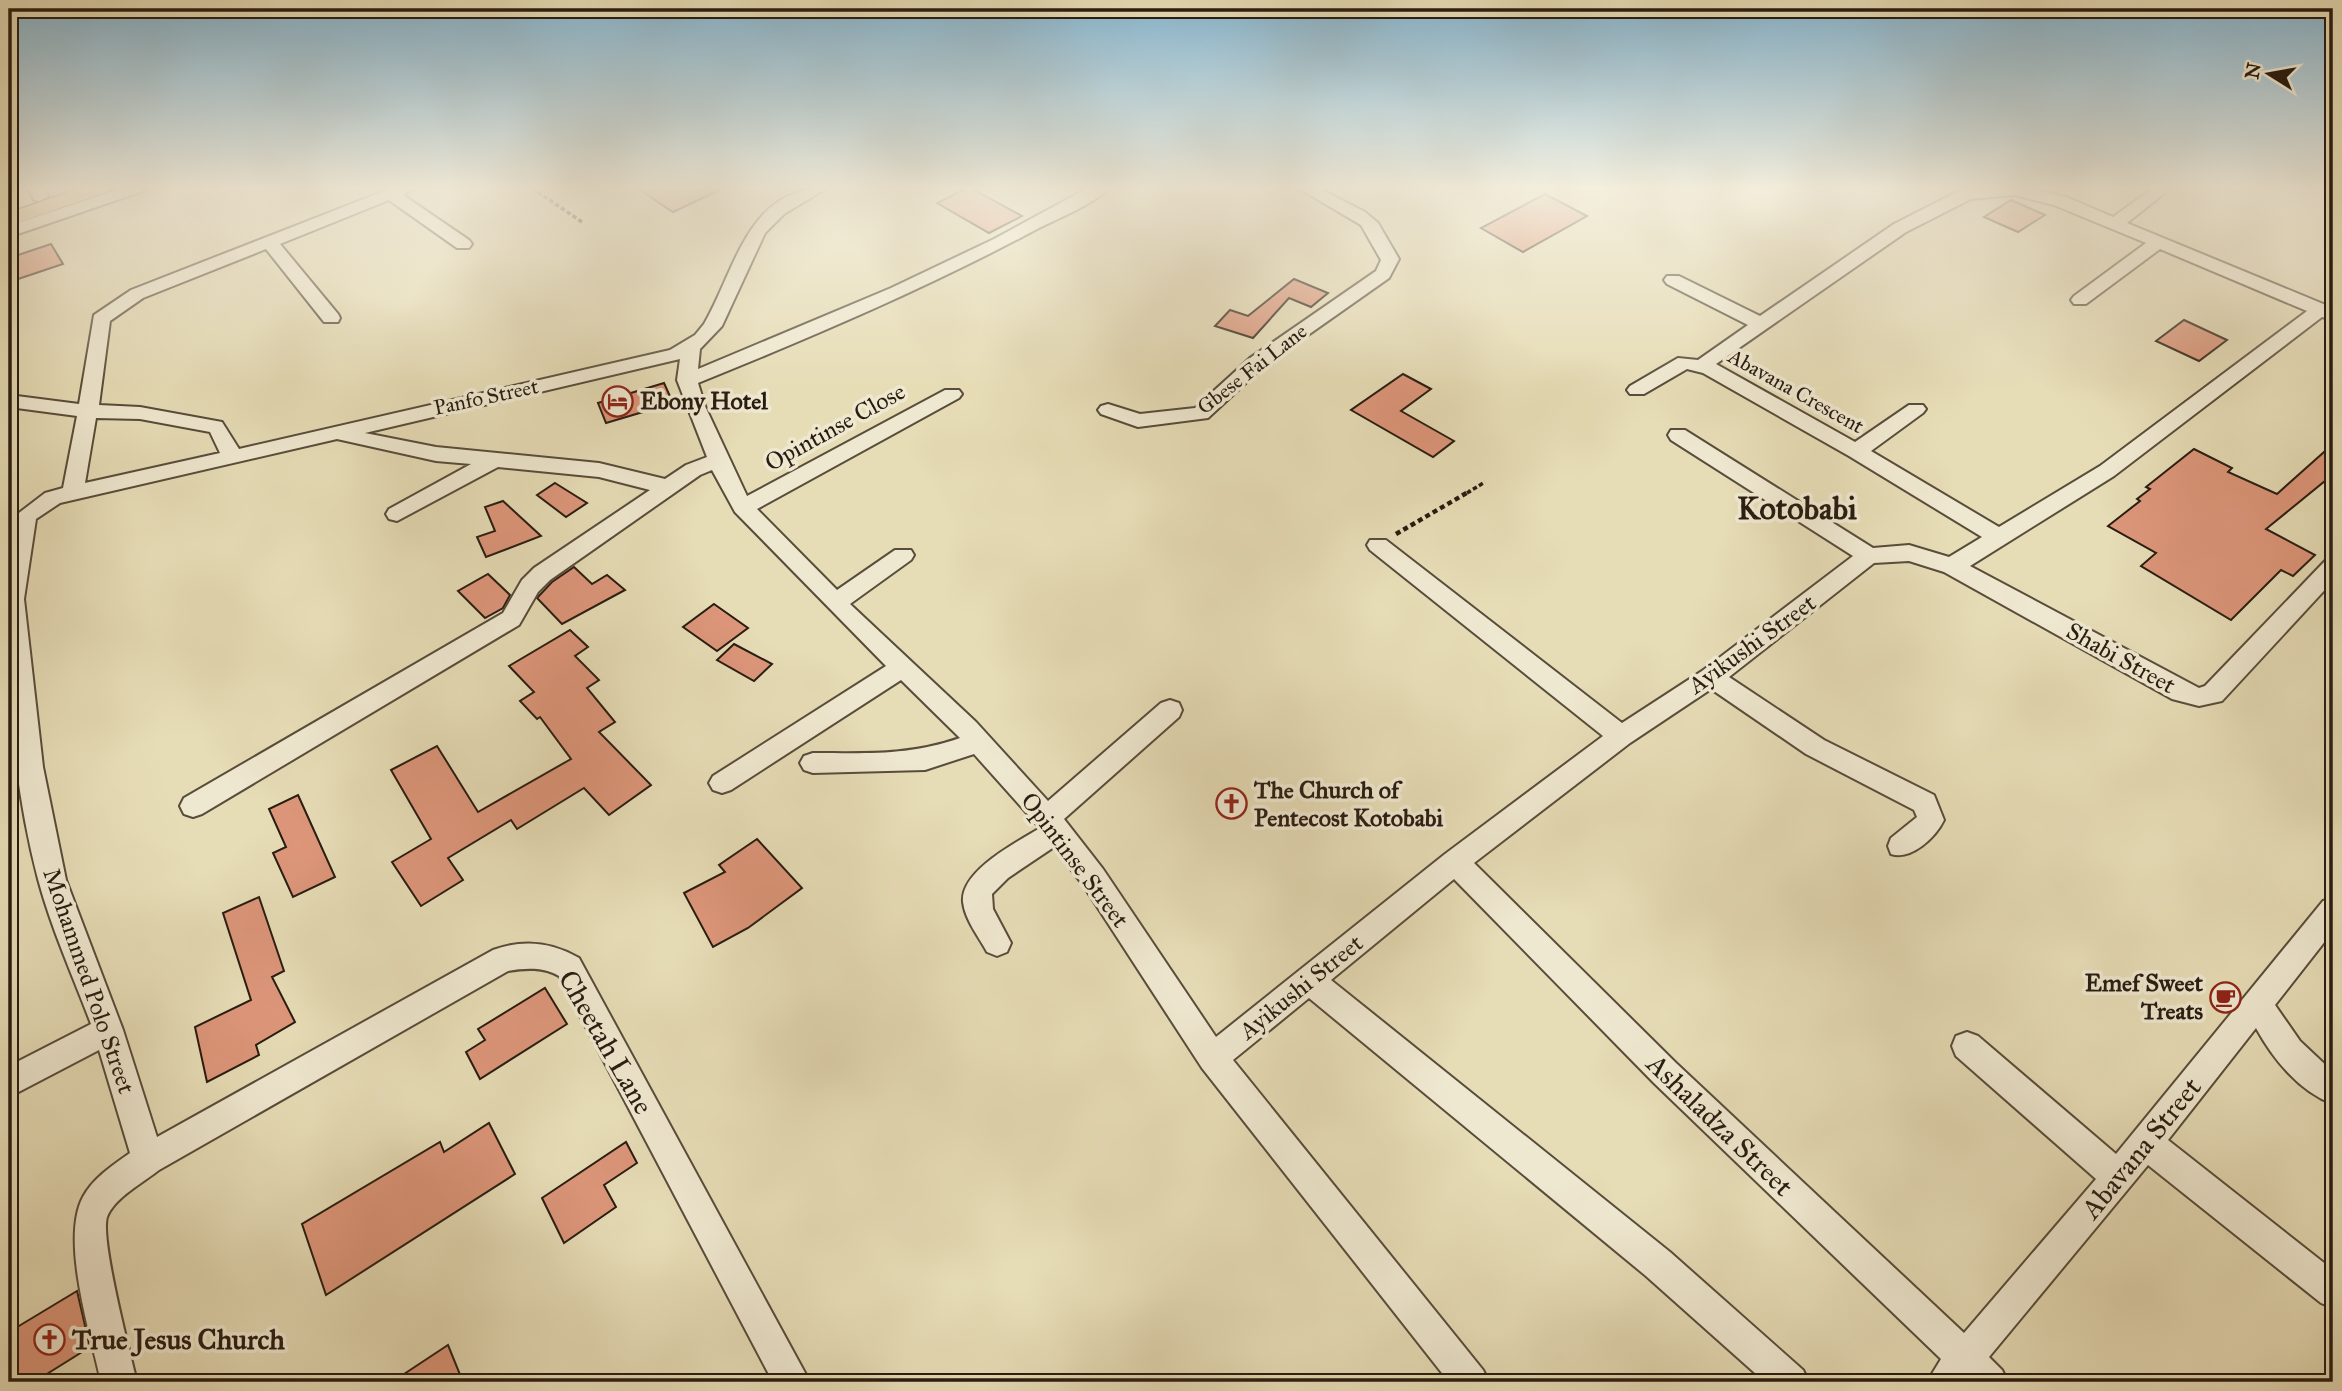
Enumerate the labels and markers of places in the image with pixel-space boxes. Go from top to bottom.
hotel icon: Ebony Hotel [600,384,634,418]
place label: Ebony Hotel [640,386,768,416]
place label: The Church of Pentecost Kotobabi [1253,775,1443,833]
church icon: The Church of Pentecost Kotobabi [1214,787,1248,821]
place label: Emef Sweet Treats [2085,968,2203,1026]
cafe icon: Emef Sweet Treats [2209,980,2243,1014]
church icon: True Jesus Church [32,1322,66,1356]
place label: True Jesus Church [72,1322,285,1357]

